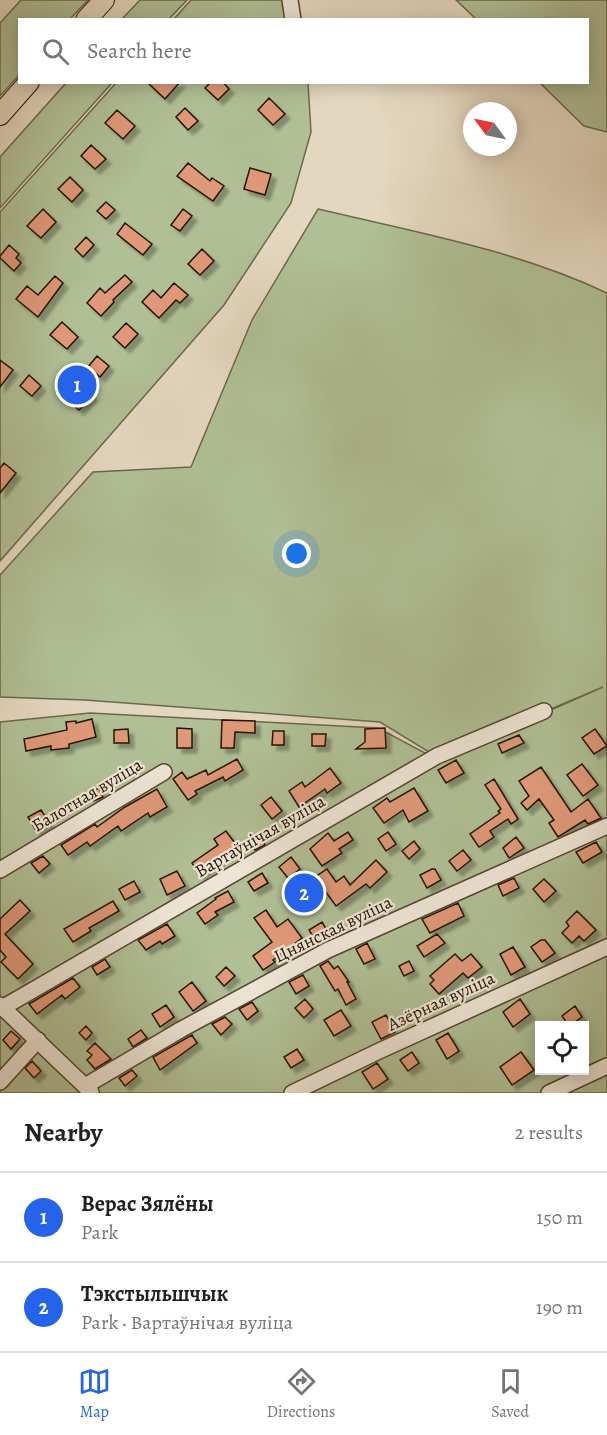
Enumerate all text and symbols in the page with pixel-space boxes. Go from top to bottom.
search box [18,18,589,84]
icon: search [39,35,72,68]
text: Search here [87,36,192,66]
north arrow [463,102,517,156]
pin: 1 [58,362,97,408]
your location [282,539,311,568]
street label: Балотная вуліца [27,752,147,838]
street label: Вартаўнічая вуліца [191,789,330,883]
pin: 2 [284,870,324,916]
street label: Цнянская вуліца [270,890,397,968]
street label: Азёрная вуліца [382,965,499,1037]
map controls [535,1021,589,1075]
button: locate [535,1021,589,1075]
text: Nearby [24,1115,103,1150]
text: 2 results [515,1119,583,1146]
text: Верас Зялёны [81,1189,214,1219]
text: 1 [40,1204,47,1231]
text: 150 m [536,1204,583,1231]
text: Park [81,1219,119,1246]
text: Тэкстыльшчык [81,1279,228,1309]
text: 2 [39,1294,48,1321]
text: 190 m [536,1294,583,1321]
text: Park · Вартаўнічая вуліца [81,1309,293,1336]
tab: Map [78,1365,111,1423]
tab: Directions [267,1365,335,1423]
tab: Saved [491,1365,529,1423]

